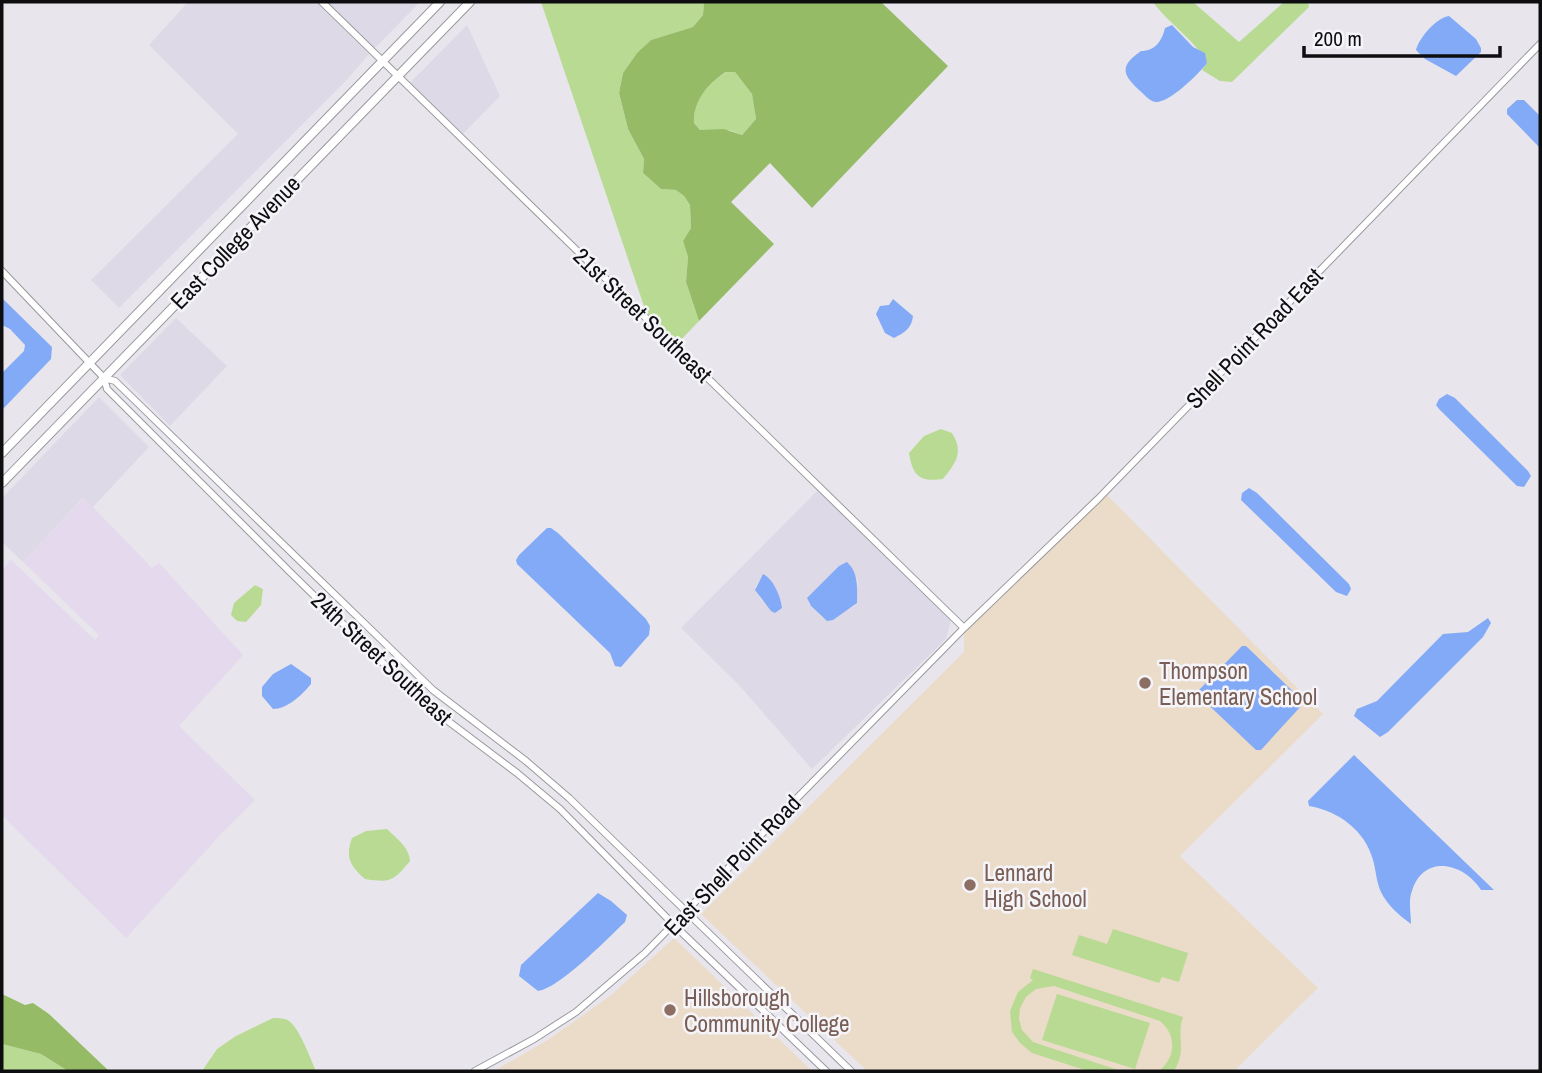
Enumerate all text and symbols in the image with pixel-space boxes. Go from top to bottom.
scale bar [1304,14,1500,58]
text: 200 m [1314,24,1362,53]
street label: East College Avenue [163,168,307,316]
street label: 21st Street Southeast [567,241,719,389]
street label: Shell Point Road East [1179,261,1329,415]
street label: 24th Street Southeast [305,584,459,732]
place label: Thompson Elementary School [1159,655,1317,712]
marker: Thompson Elementary School [1137,675,1153,691]
street label: East Shell Point Road [657,788,807,942]
place label: Lennard High School [984,857,1087,914]
marker: Lennard High School [962,877,978,893]
place label: Hillsborough Community College [684,982,850,1039]
marker: Hillsborough Community College [662,1002,678,1018]

